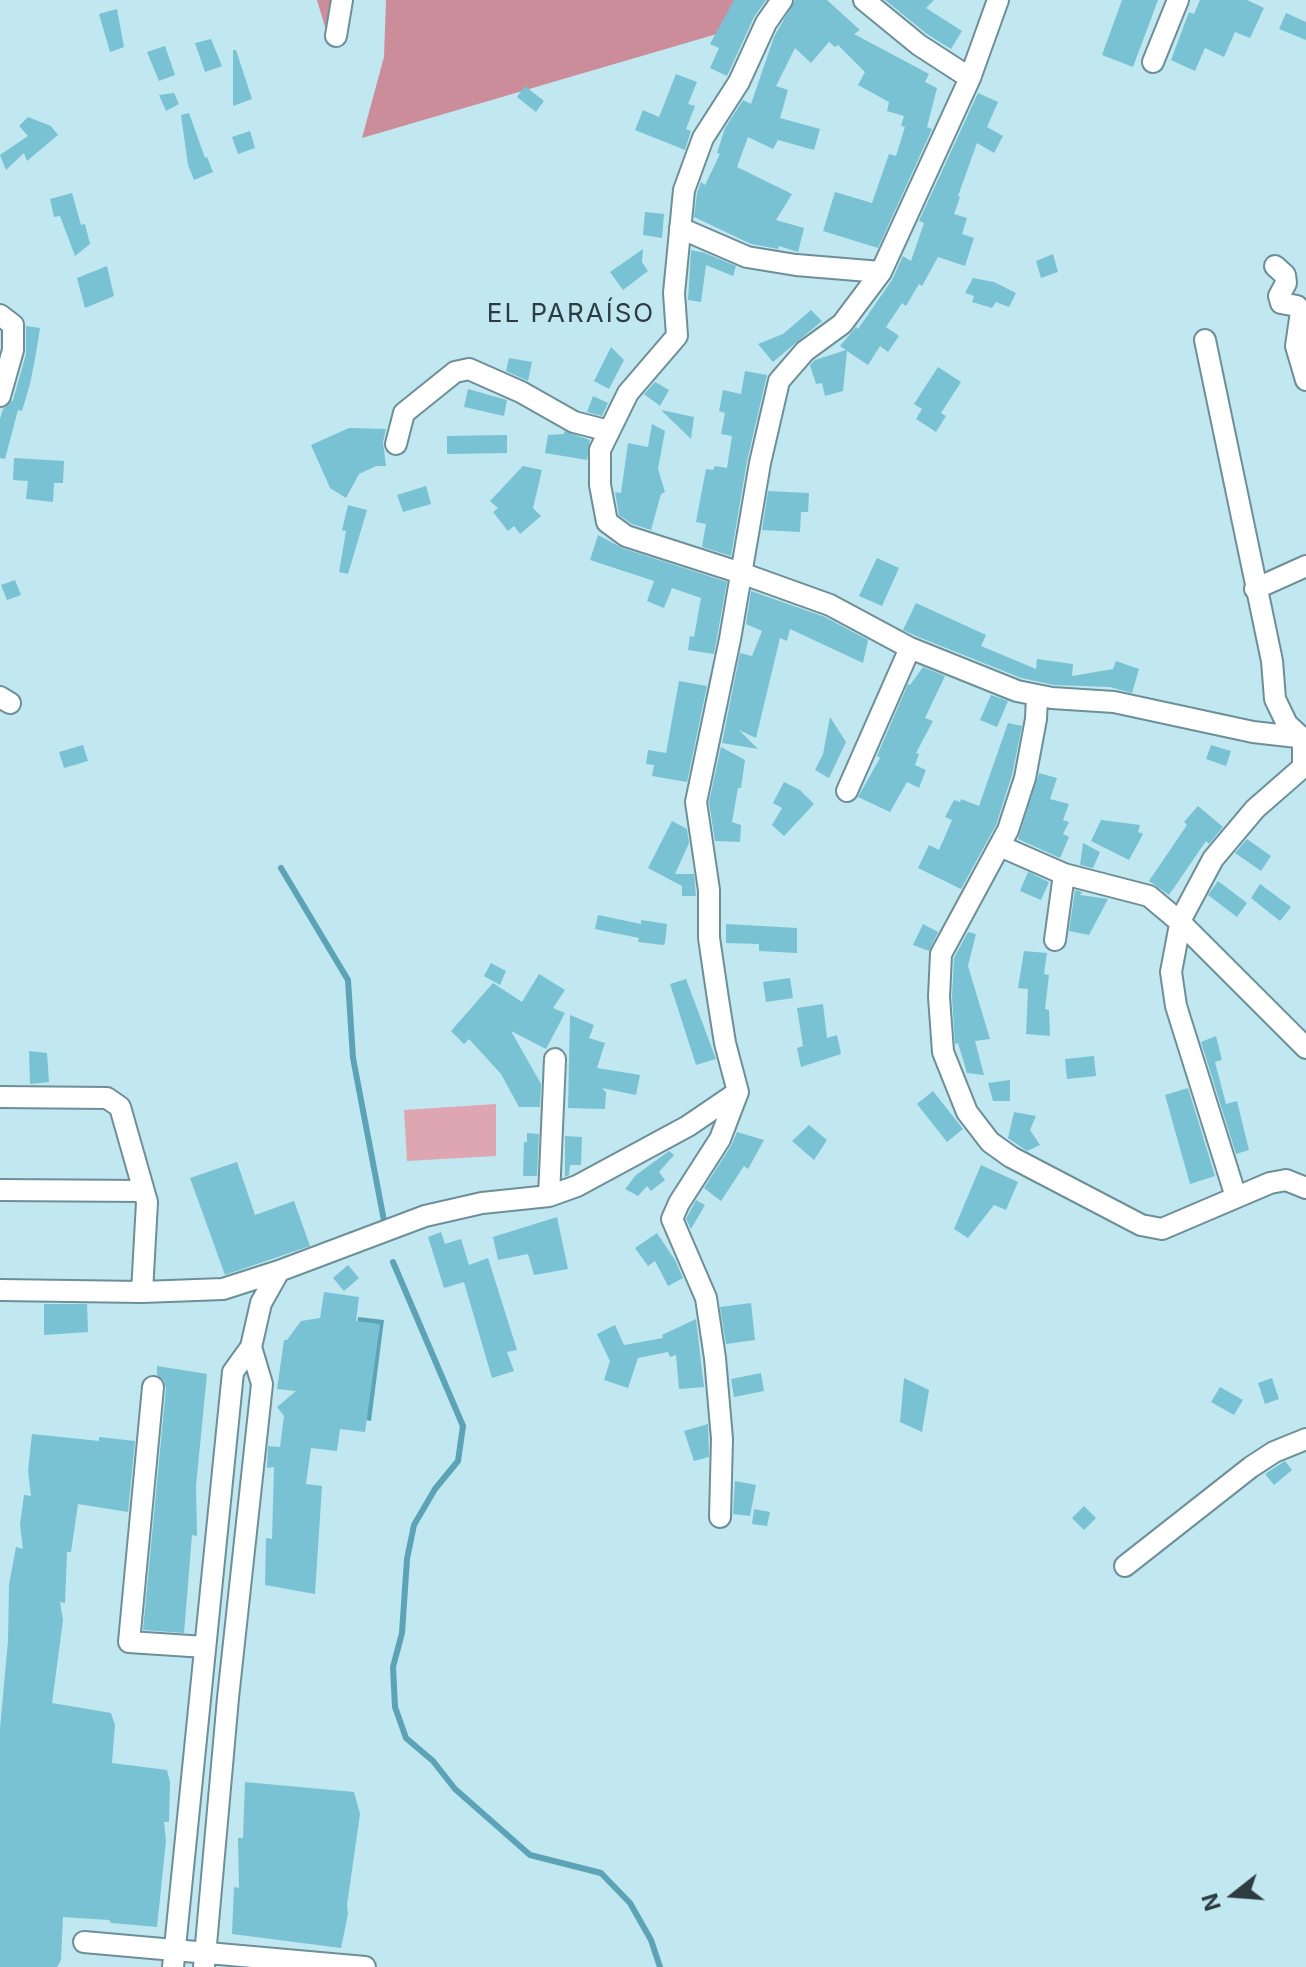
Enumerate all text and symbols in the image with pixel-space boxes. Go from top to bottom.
district label: EL PARAÍSO [487,298,655,330]
north arrow [1194,1855,1274,1935]
text: N [1196,1890,1226,1914]

